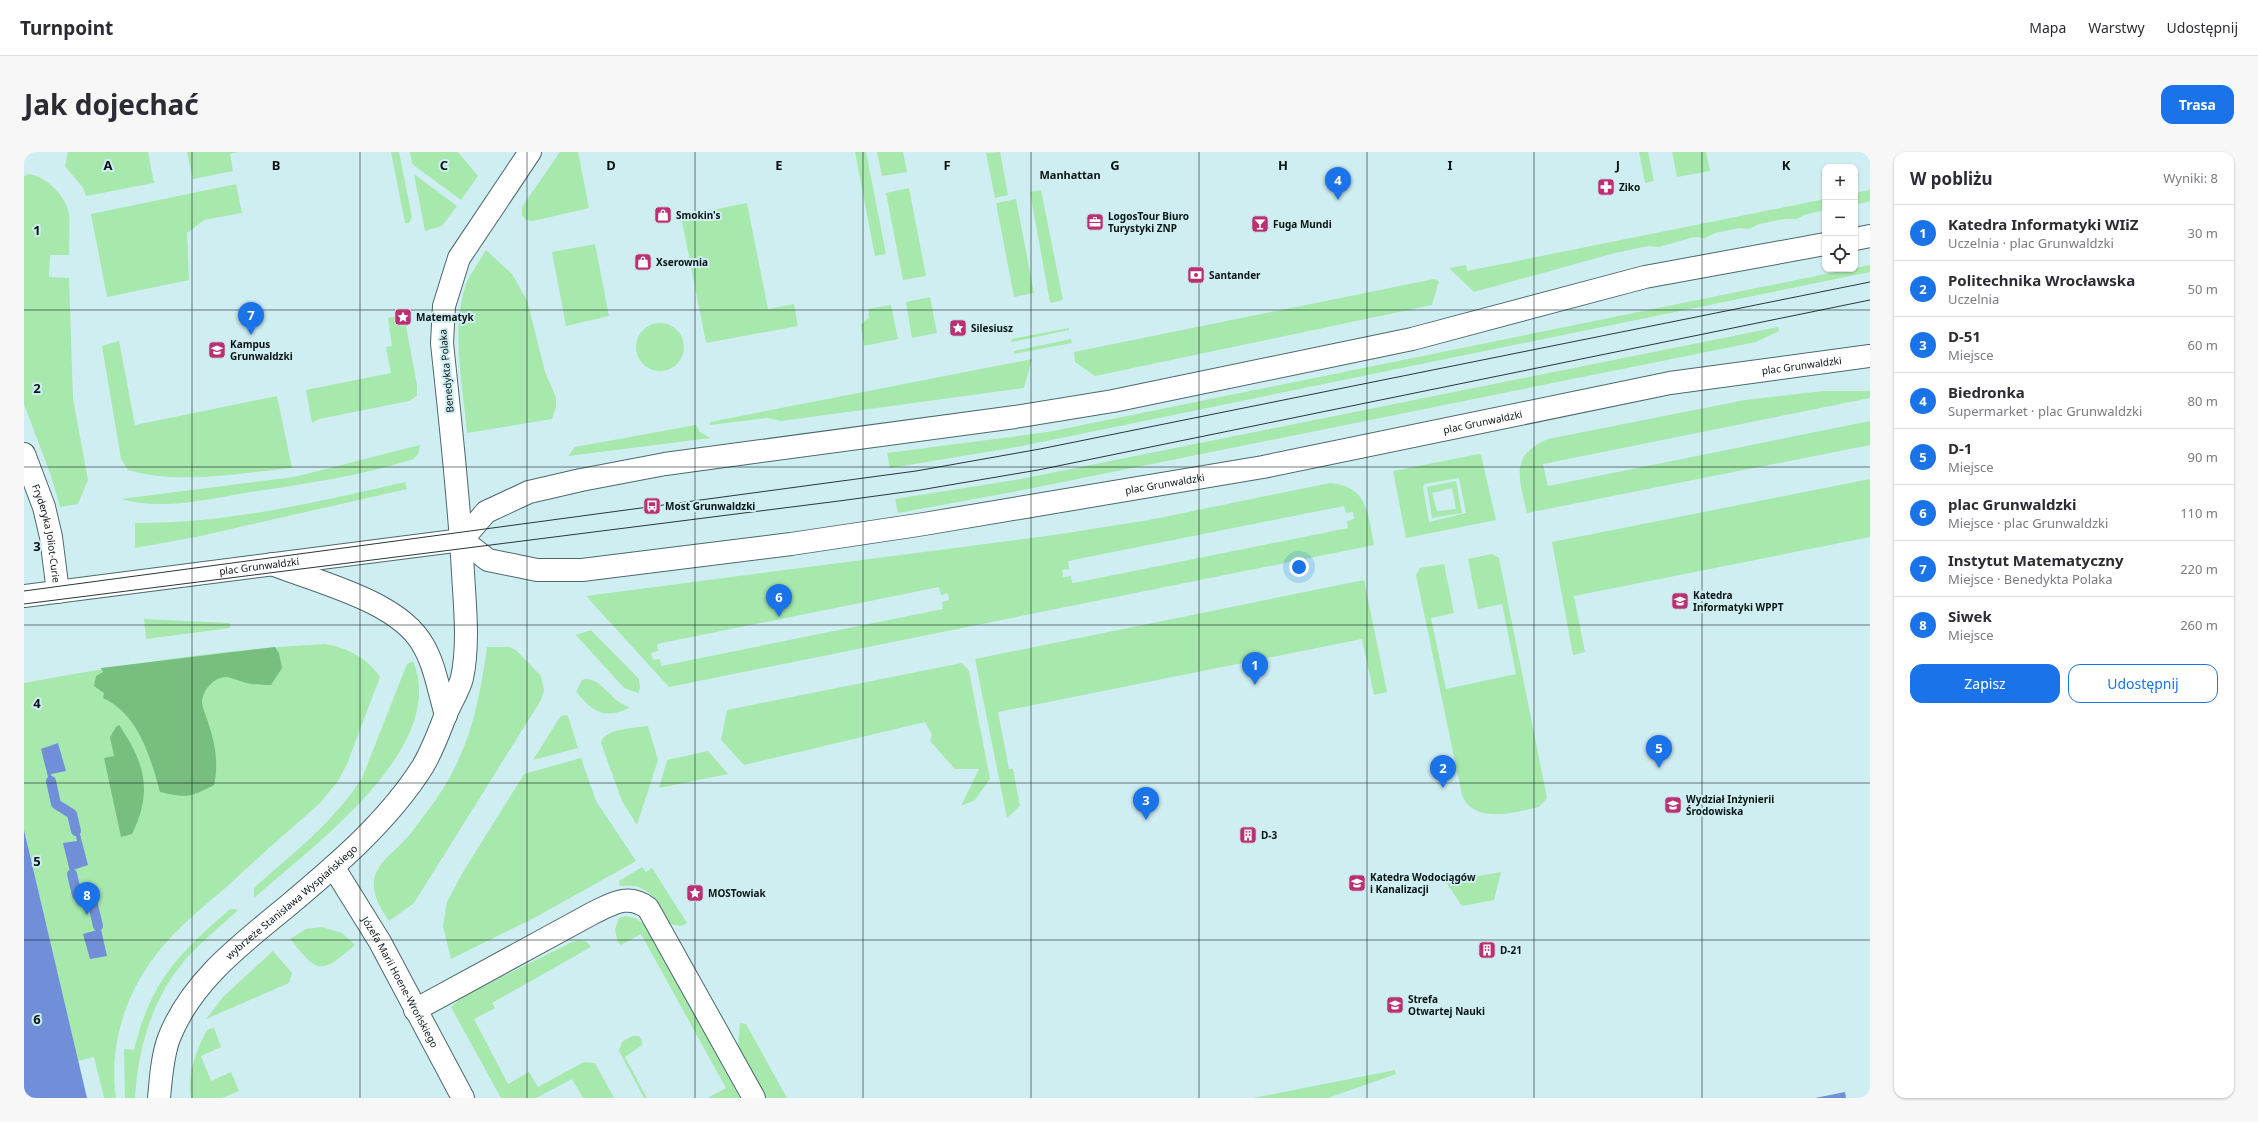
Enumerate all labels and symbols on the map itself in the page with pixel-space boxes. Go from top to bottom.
text: A [104,156,113,174]
text: B [272,156,280,174]
text: C [440,156,448,174]
text: D [606,156,616,174]
text: E [775,156,783,174]
text: F [943,156,951,174]
text: G [1110,156,1120,174]
text: H [1278,156,1288,174]
text: I [1447,156,1453,174]
text: J [1615,156,1620,174]
text: K [1782,156,1791,174]
district label: Manhattan [1039,167,1101,182]
pin: 4 [1325,167,1351,200]
pharmacy icon: Ziko [1596,177,1616,197]
place label: Ziko [1619,180,1640,194]
shop icon: Smokin's [653,205,673,225]
place label: Smokin's [676,208,720,222]
place label: LogosTour Biuro Turystyki ZNP [1108,209,1189,235]
office icon: LogosTour Biuro Turystyki ZNP [1085,212,1105,232]
bar icon: Fuga Mundi [1250,214,1270,234]
place label: Fuga Mundi [1273,217,1332,231]
text: 1 [33,221,41,239]
shop icon: Xserownia [633,252,653,272]
place label: Xserownia [656,255,708,269]
bank icon: Santander [1186,265,1206,285]
place label: Santander [1209,268,1261,282]
pin: 7 [238,302,264,335]
place icon: Matematyk [393,307,413,327]
place label: Matematyk [416,310,475,324]
place icon: Silesiusz [948,318,968,338]
place label: Silesiusz [971,321,1013,335]
street label: Benedykta Polaka [435,329,457,413]
place label: Kampus Grunwaldzki [230,337,293,363]
school or university icon: Kampus Grunwaldzki [207,340,227,360]
street label: plac Grunwaldzki [1761,353,1842,378]
text: 2 [33,379,41,397]
street label: plac Grunwaldzki [1442,407,1524,437]
street label: plac Grunwaldzki [1124,470,1206,497]
street label: Fryderyka Joliot-Curie [29,482,64,584]
bus stop icon: Most Grunwaldzki [642,496,662,516]
place label: Most Grunwaldzki [665,499,755,513]
text: 3 [33,537,41,555]
street label: plac Grunwaldzki [218,554,300,578]
your location [1289,557,1309,577]
pin: 6 [766,584,792,617]
place label: Katedra Informatyki WPPT [1693,588,1784,614]
school or university icon: Katedra Informatyki WPPT [1670,591,1690,611]
pin: 1 [1242,652,1268,685]
text: 4 [33,694,41,712]
pin: 5 [1646,735,1672,768]
pin: 2 [1430,755,1456,788]
pin: 3 [1133,787,1159,820]
place label: Wydział Inżynierii Środowiska [1686,792,1774,818]
school or university icon: Wydział Inżynierii Środowiska [1663,795,1683,815]
building icon: D-3 [1238,825,1258,845]
place label: D-3 [1261,828,1278,842]
street label: wybrzeże Stanisława Wyspiańskiego [222,841,360,962]
text: 5 [33,852,41,870]
place label: Katedra Wodociągów i Kanalizacji [1370,870,1476,896]
school or university icon: Katedra Wodociągów i Kanalizacji [1347,873,1367,893]
pin: 8 [74,882,100,915]
place icon: MOSTowiak [685,883,705,903]
place label: MOSTowiak [708,886,767,900]
street label: Józefa Marii Hoene-Wrońskiego [358,913,442,1050]
building icon: D-21 [1477,940,1497,960]
place label: D-21 [1500,943,1522,957]
place label: Strefa Otwartej Nauki [1408,992,1485,1018]
school or university icon: Strefa Otwartej Nauki [1385,995,1405,1015]
text: 6 [33,1010,41,1028]

